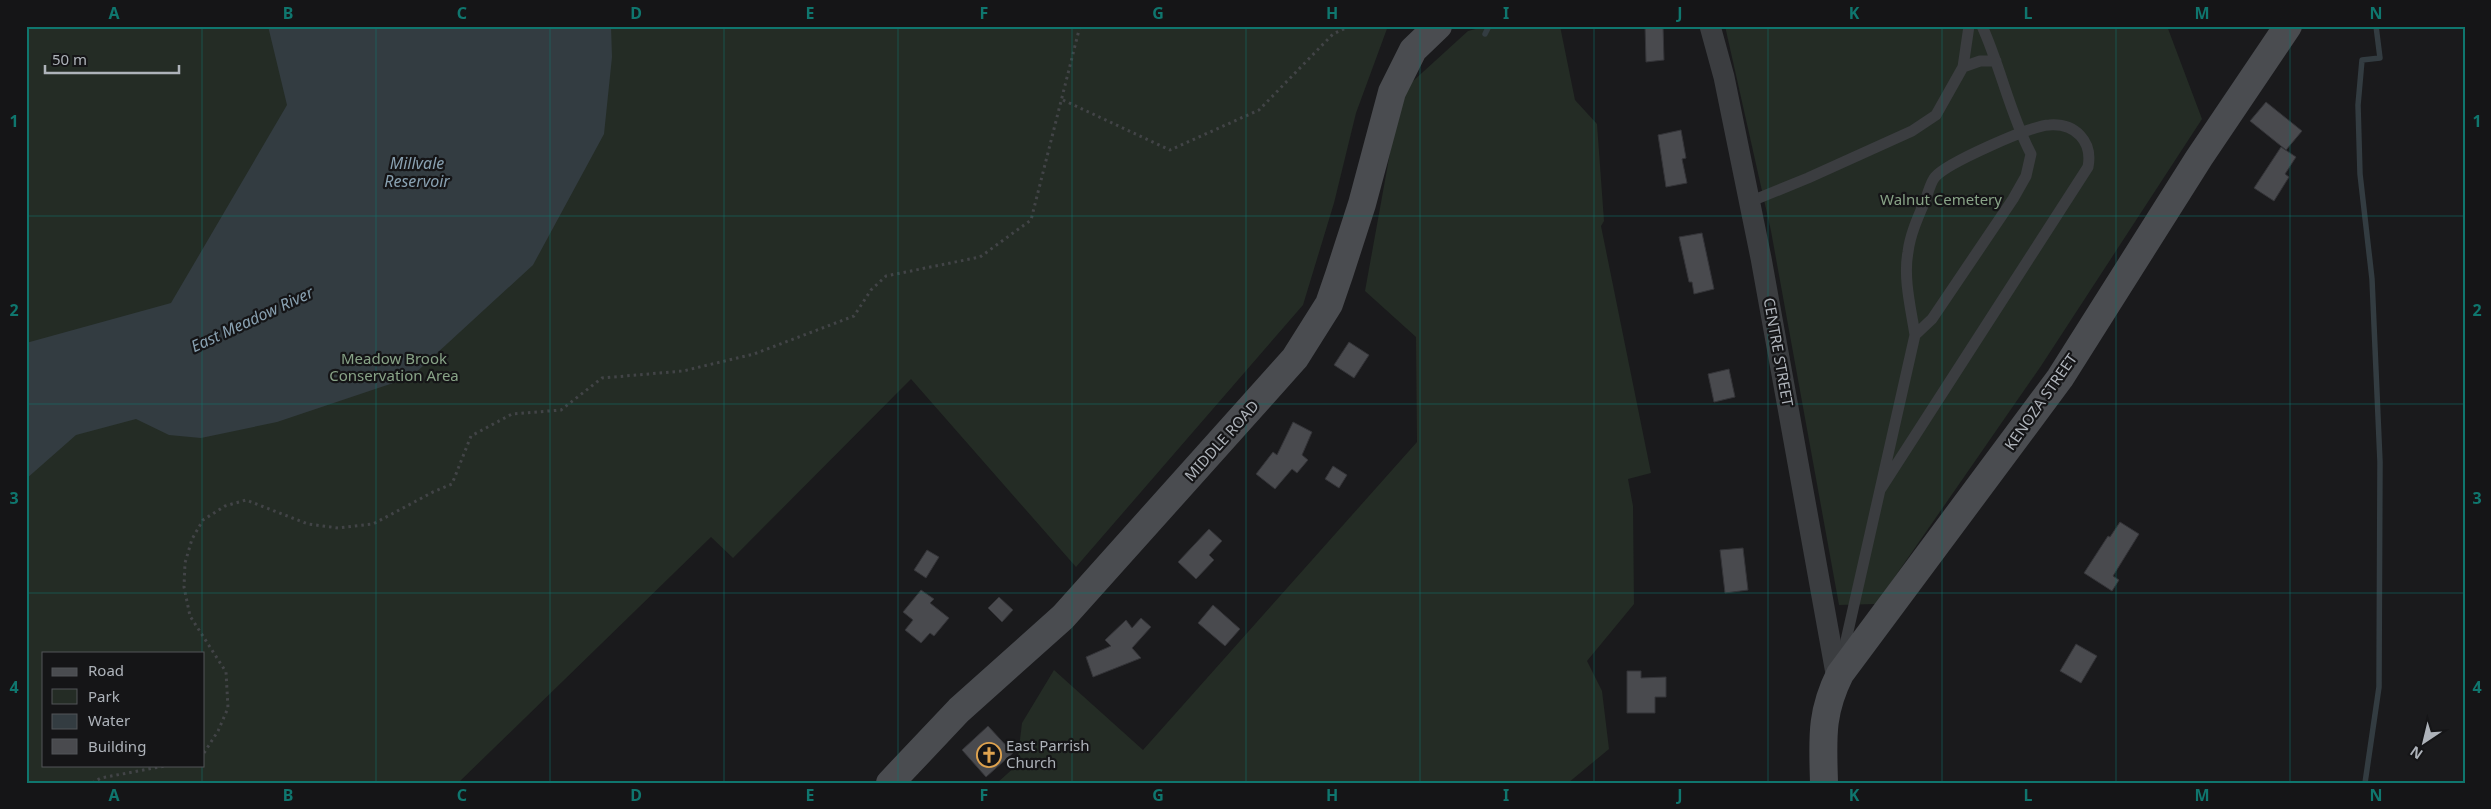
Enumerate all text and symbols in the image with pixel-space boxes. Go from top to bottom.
text: A [108,2,120,24]
text: B [283,2,293,24]
text: C [457,2,467,24]
text: D [630,2,642,24]
text: E [806,2,815,24]
text: F [980,2,988,24]
text: G [1152,2,1164,24]
text: H [1326,2,1338,24]
text: I [1503,2,1509,24]
text: J [1675,2,1683,24]
text: K [1849,2,1860,24]
text: L [2024,2,2033,24]
text: M [2194,2,2210,24]
text: N [2369,2,2383,24]
scale bar [45,42,179,74]
text: 50 m [52,49,87,69]
text: 1 [9,110,19,132]
text: 1 [2472,110,2482,132]
water label: Millvale Reservoir [384,152,450,192]
park label: Walnut Cemetery [1880,189,2002,209]
water label: East Meadow River [187,281,317,357]
street label: CENTRE STREET [1760,296,1799,408]
text: 2 [9,299,19,321]
text: 2 [2472,299,2482,321]
park label: Meadow Brook Conservation Area [329,348,459,385]
street label: KENOZA STREET [1999,349,2081,454]
street label: MIDDLE ROAD [1180,396,1263,485]
text: 3 [9,487,19,509]
text: 3 [2472,487,2482,509]
legend [42,652,205,766]
text: Road [88,660,124,680]
text: 4 [9,676,19,698]
text: 4 [2472,676,2482,698]
text: Park [88,686,120,706]
text: Water [88,710,130,730]
north arrow [2398,716,2448,766]
place label: East Parrish Church [1006,735,1089,772]
text: Building [88,736,146,756]
church icon: East Parrish Church [976,742,1002,768]
text: N [2406,742,2426,764]
text: A [108,784,120,806]
text: B [283,784,293,806]
text: C [457,784,467,806]
text: D [630,784,642,806]
text: E [806,784,815,806]
text: F [980,784,988,806]
text: G [1152,784,1164,806]
text: H [1326,784,1338,806]
text: I [1503,784,1509,806]
text: J [1675,784,1683,806]
text: K [1849,784,1860,806]
text: L [2024,784,2033,806]
text: M [2194,784,2210,806]
text: N [2369,784,2383,806]

